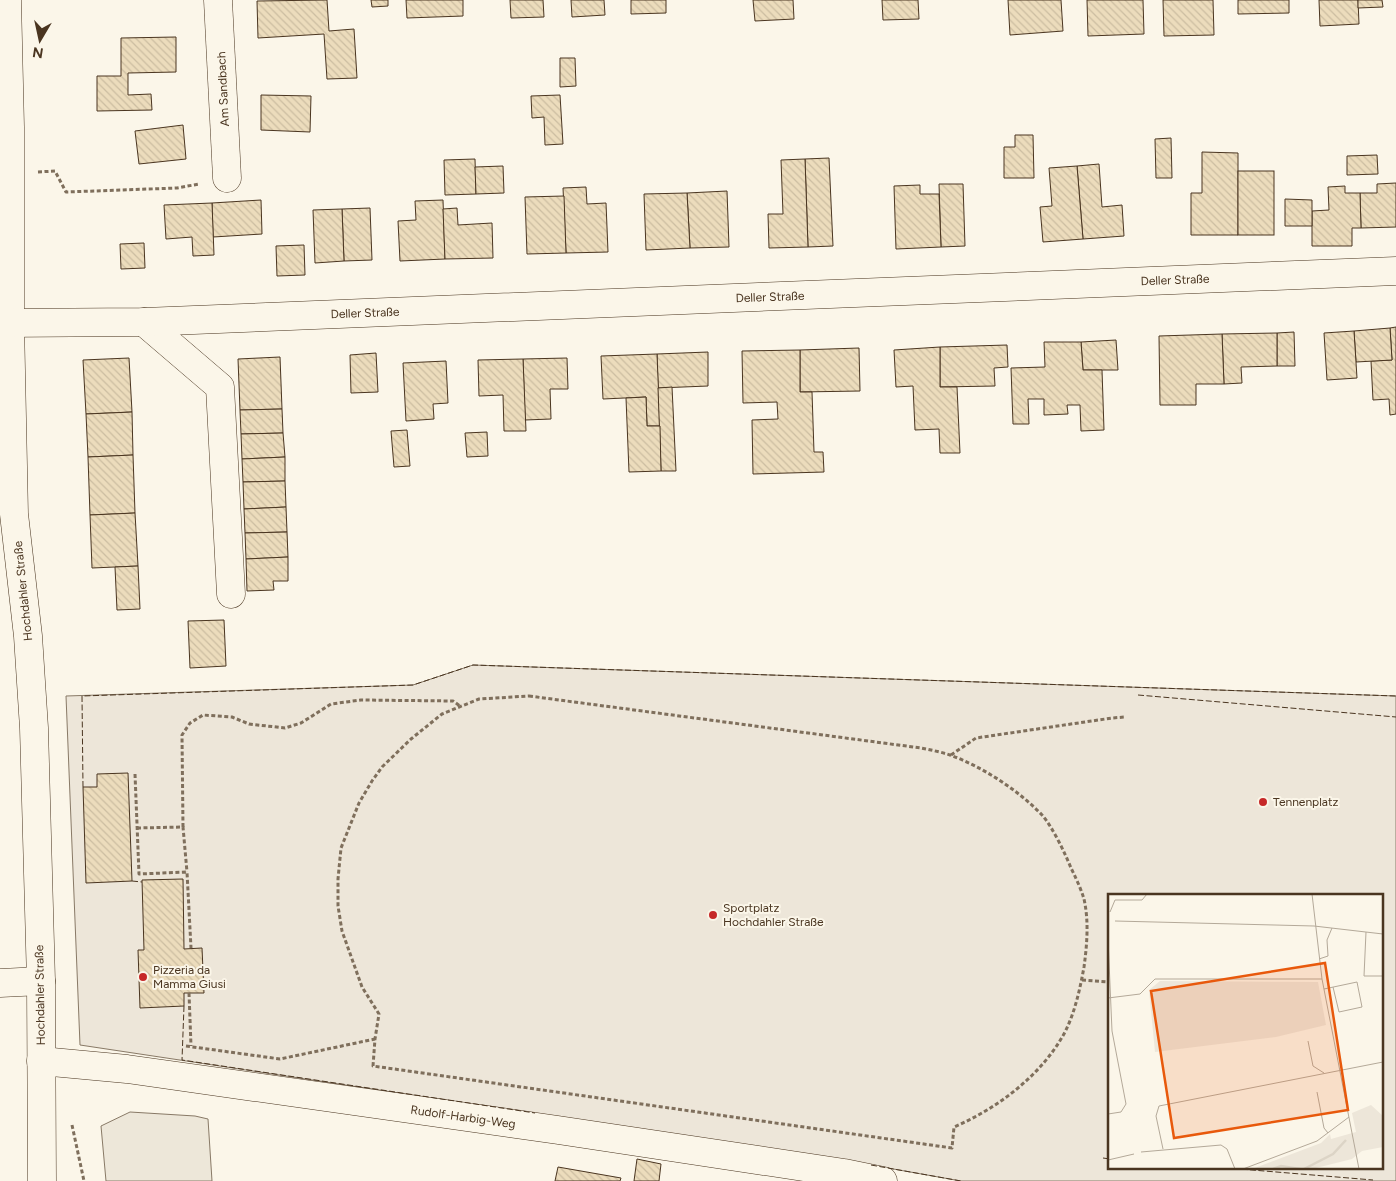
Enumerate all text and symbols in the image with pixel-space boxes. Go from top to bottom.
north arrow [15,15,65,65]
text: N [31,43,45,62]
street label: Am Sandbach [214,51,232,127]
street label: Deller Straße [1140,272,1210,288]
street label: Deller Straße [735,289,805,305]
street label: Deller Straße [330,305,400,321]
street label: Hochdahler Straße [11,540,35,642]
place label: Tennenplatz [1273,795,1338,809]
marker: Tennenplatz [1257,796,1269,808]
inset map [1108,894,1384,1168]
place label: Sportplatz Hochdahler Straße [723,901,824,929]
marker: Sportplatz Hochdahler Straße [707,909,719,921]
street label: Hochdahler Straße [32,944,48,1045]
place label: Pizzeria da Mamma Giusi [153,963,226,991]
marker: Pizzeria da Mamma Giusi [137,971,149,983]
street label: Rudolf-Harbig-Weg [410,1103,516,1131]

